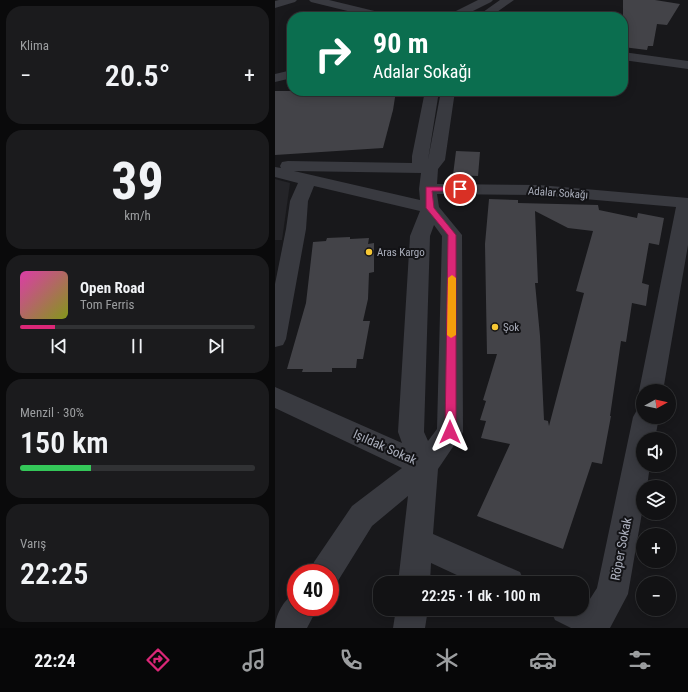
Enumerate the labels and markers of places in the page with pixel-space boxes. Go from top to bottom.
pin [443,172,477,206]
place label: Aras Kargo [377,246,425,259]
marker: Aras Kargo [364,247,374,257]
place label: Şok [503,321,519,334]
marker: Şok [490,322,500,332]

